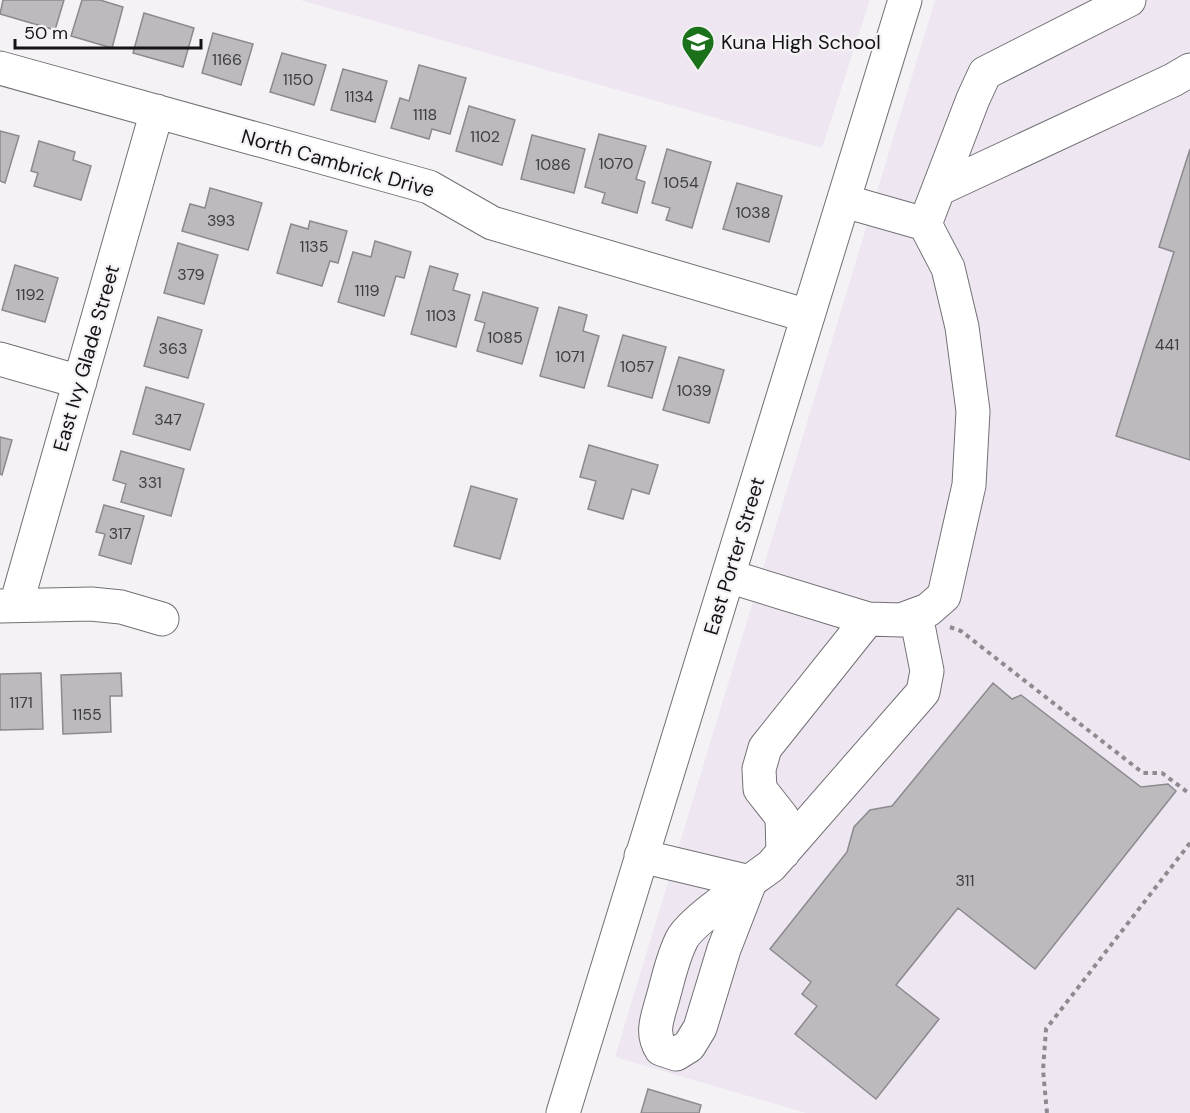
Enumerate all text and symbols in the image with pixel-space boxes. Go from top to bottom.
scale bar [15,12,201,50]
text: 50 m [24,21,68,45]
school or university icon: Kuna High School [680,24,716,71]
place label: Kuna High School [721,29,881,55]
house number: 1166 [212,49,242,70]
house number: 1150 [283,69,313,90]
house number: 1134 [344,86,374,107]
house number: 1118 [413,104,437,125]
street label: North Cambrick Drive [238,123,438,203]
house number: 1102 [470,126,500,147]
house number: 1070 [599,153,634,174]
house number: 1086 [535,154,571,175]
house number: 1054 [663,172,699,193]
house number: 1038 [735,202,771,223]
house number: 393 [207,210,235,231]
house number: 1135 [299,236,329,257]
street label: East Ivy Glade Street [47,262,125,454]
house number: 379 [177,264,205,285]
house number: 1119 [354,280,380,301]
house number: 1192 [16,284,44,305]
house number: 1103 [426,305,456,326]
house number: 1085 [487,327,523,348]
house number: 441 [1155,334,1179,355]
house number: 363 [159,338,187,359]
house number: 1071 [555,346,585,367]
house number: 1057 [620,356,654,377]
house number: 1039 [677,380,711,401]
house number: 347 [154,409,182,430]
house number: 331 [138,472,162,493]
street label: East Porter Street [698,474,770,638]
house number: 317 [109,523,131,544]
house number: 1171 [9,692,33,713]
house number: 1155 [72,704,102,725]
house number: 311 [955,870,975,891]

